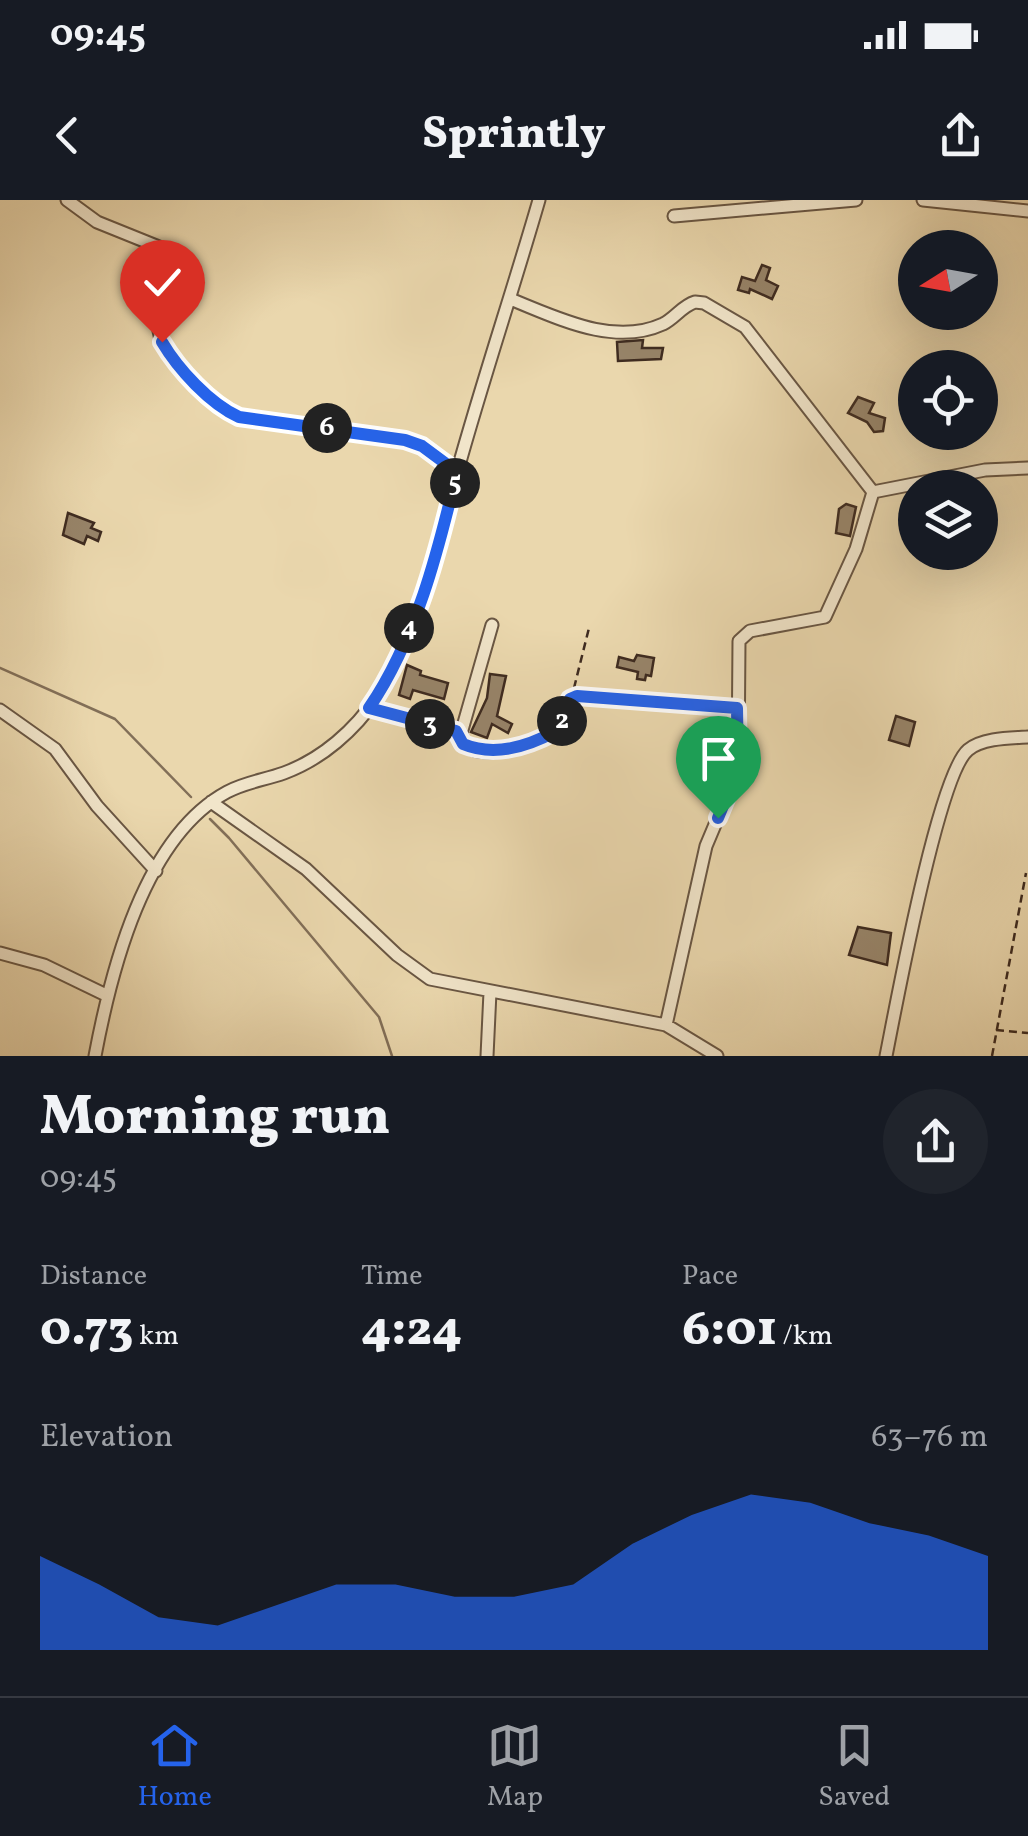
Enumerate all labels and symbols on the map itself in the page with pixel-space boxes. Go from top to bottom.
north arrow [898,230,998,330]
pin [120,240,205,343]
pin: 6 [302,403,352,453]
pin: 5 [430,458,480,508]
pin: 4 [384,603,434,653]
pin: 2 [537,696,587,746]
pin: 3 [405,699,455,749]
pin [676,716,761,819]

